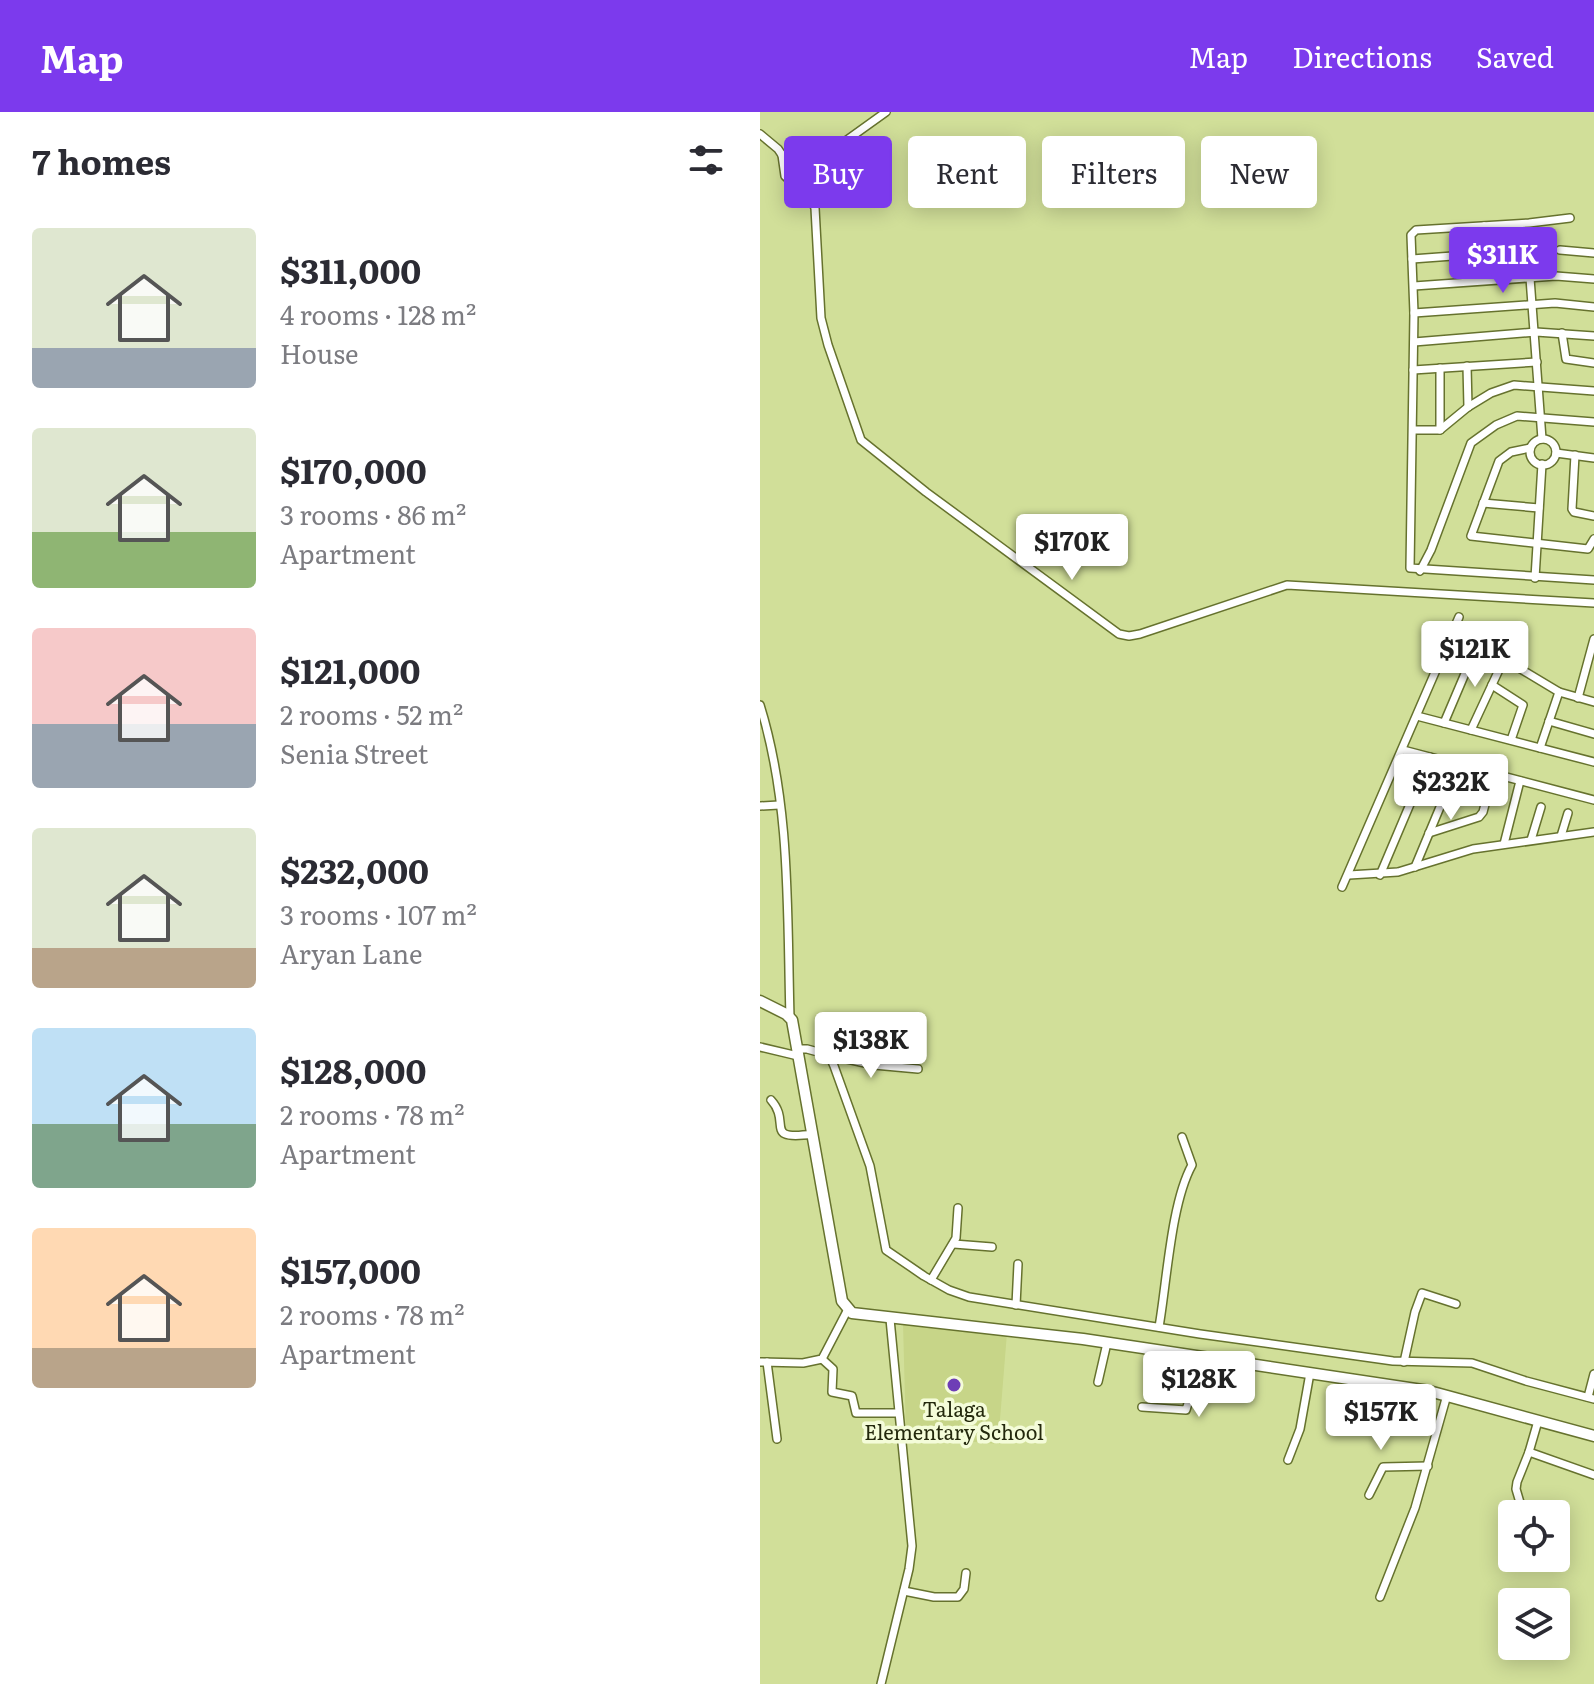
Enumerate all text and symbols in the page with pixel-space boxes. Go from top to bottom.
text: Map [40,28,124,85]
text: Map [1189,35,1248,77]
text: Directions [1292,35,1432,77]
text: Saved [1476,35,1554,77]
text: 7 homes [32,135,171,185]
chip: Buy [784,136,892,208]
chip: Rent [908,136,1026,208]
chip: Filters [1042,136,1185,208]
chip: New [1201,136,1317,208]
icon: filters [684,138,728,182]
pin: $311K [1447,227,1559,295]
text: $311K [1467,233,1539,272]
text: $311,000 [280,244,421,294]
icon: home [96,260,192,356]
text: 4 rooms · 128 m² [280,294,476,333]
text: House [280,333,358,372]
text: $170,000 [280,444,427,494]
icon: home [96,460,192,556]
text: 3 rooms · 86 m² [280,494,466,533]
pin: $170K [1016,514,1128,582]
text: $170K [1034,520,1110,559]
text: Apartment [280,533,416,572]
pin: $121K [1419,621,1531,689]
text: $121K [1439,627,1511,666]
text: $121,000 [280,644,421,694]
icon: home [96,660,192,756]
text: 2 rooms · 52 m² [280,694,463,733]
text: Senia Street [280,733,428,772]
pin: $232K [1395,754,1507,822]
text: $232K [1412,760,1490,799]
text: $232,000 [280,844,429,894]
icon: home [96,860,192,956]
text: 3 rooms · 107 m² [280,894,477,933]
text: Aryan Lane [280,933,423,972]
pin: $138K [815,1012,927,1080]
text: $138K [833,1018,909,1057]
text: $128,000 [280,1044,427,1094]
icon: home [96,1060,192,1156]
text: 2 rooms · 78 m² [280,1094,465,1133]
text: Apartment [280,1133,416,1172]
text: $157,000 [280,1244,421,1294]
icon: home [96,1260,192,1356]
text: 2 rooms · 78 m² [280,1294,465,1333]
text: Apartment [280,1333,416,1372]
pin: $128K [1143,1351,1255,1419]
text: $128K [1161,1357,1237,1396]
marker: Talaga Elementary School [945,1376,963,1394]
pin: $157K [1325,1384,1437,1452]
text: $157K [1344,1390,1418,1429]
place label: Talaga Elementary School [864,1393,1044,1446]
map controls [1498,1500,1570,1660]
button: locate [1498,1500,1570,1572]
button: layers [1498,1588,1570,1660]

